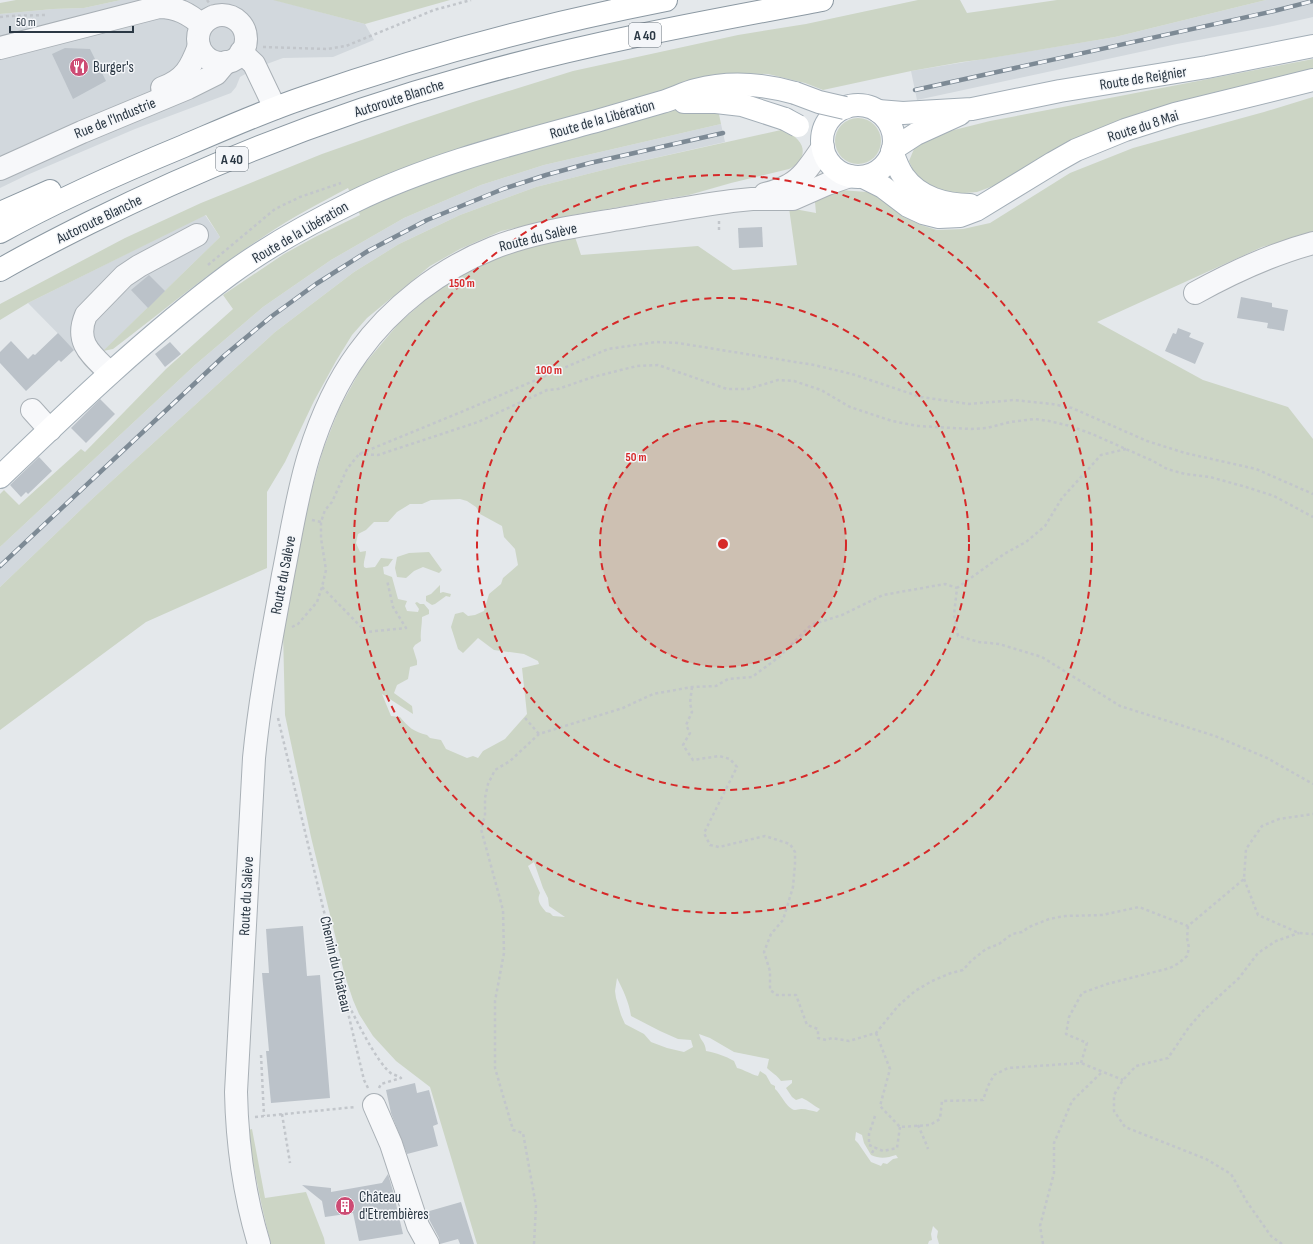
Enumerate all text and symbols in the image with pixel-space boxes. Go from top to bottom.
scale bar [10,8,133,34]
text: 50 m [16,15,36,30]
road number: A 40 [629,23,661,47]
restaurant icon: Burger's [68,56,90,78]
place label: Burger's [93,58,134,77]
street label: Route de Reignier [1098,62,1189,95]
street label: Autoroute Blanche [351,75,446,122]
street label: Rue de l'Industrie [72,93,159,143]
street label: Route de la Libération [548,95,657,144]
street label: Route du 8 Mai [1105,106,1181,147]
road number: A 40 [216,147,248,171]
street label: Autoroute Blanche [52,191,145,249]
street label: Route de la Libération [249,197,352,268]
street label: Route du Salève [497,219,579,256]
text: 150 m [449,276,475,291]
text: 100 m [536,363,562,378]
text: 50 m [626,450,646,465]
street label: Route du Salève [267,534,300,616]
centre of rings [716,537,730,551]
street label: Route du Salève [235,856,258,936]
street label: Chemin du Château [315,914,356,1014]
place label: Château d'Etrembières [359,1188,429,1224]
building icon: Château d'Etrembières [334,1195,356,1217]

